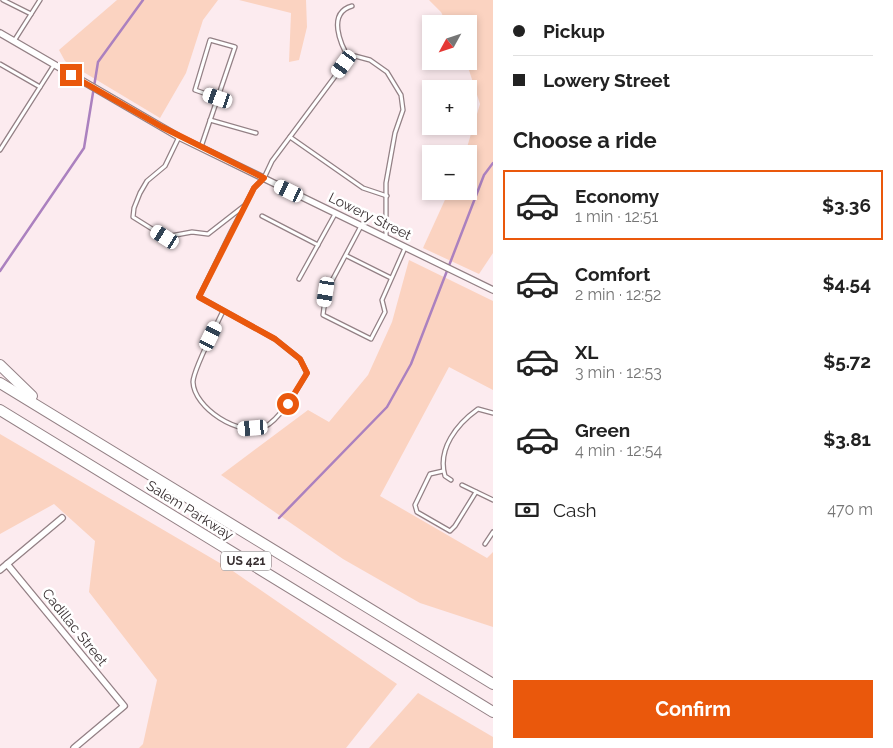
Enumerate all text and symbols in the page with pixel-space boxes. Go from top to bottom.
north arrow [422,15,478,70]
map controls [422,15,477,200]
text: Pickup [543,20,605,42]
car [329,47,358,81]
route end [60,64,82,86]
text: Lowery Street [543,69,670,91]
button: + [422,80,477,135]
car [201,86,234,110]
text: Choose a ride [513,127,657,153]
button: − [422,145,477,200]
car [272,178,305,204]
icon: car [515,183,560,228]
text: Economy [575,185,659,207]
street label: Lowery Street [326,189,414,243]
text: $3.36 [822,194,871,216]
text: 1 min · 12:51 [575,207,658,226]
car [148,223,181,251]
icon: car [515,261,560,306]
text: Comfort [575,263,650,285]
text: $4.54 [822,272,871,294]
car [316,276,335,308]
text: 2 min · 12:52 [575,285,661,304]
car [197,319,224,353]
icon: car [515,339,560,384]
text: XL [575,341,598,363]
text: $5.72 [823,350,871,372]
text: 3 min · 12:53 [575,363,662,382]
route start [277,393,299,415]
icon: car [515,417,560,462]
car [237,419,268,437]
text: Green [575,419,630,441]
text: $3.81 [823,428,871,450]
text: 4 min · 12:54 [575,441,662,460]
street label: Salem Parkway [144,477,237,543]
icon: cash [513,496,541,524]
text: Cash [553,499,597,521]
text: 470 m [827,500,873,519]
road number: US 421 [221,552,271,570]
street label: Cadillac Street [39,585,111,669]
button: Confirm [513,680,873,738]

